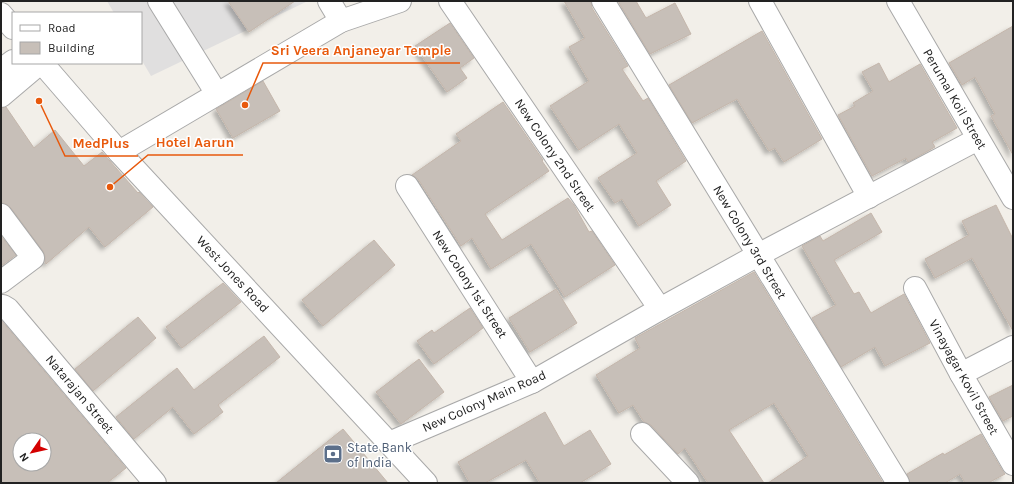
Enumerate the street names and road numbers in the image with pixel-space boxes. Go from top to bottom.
street label: Perumal Koil Street [920,46,990,152]
street label: New Colony 2nd Street [512,96,598,214]
street label: New Colony 3rd Street [710,183,790,302]
street label: New Colony 1st Street [429,227,511,341]
street label: West Jones Road [194,233,272,315]
street label: Vinayagar Kovil Street [926,317,1002,437]
street label: Natarajan Street [43,352,117,436]
street label: New Colony Main Road [420,367,548,435]

